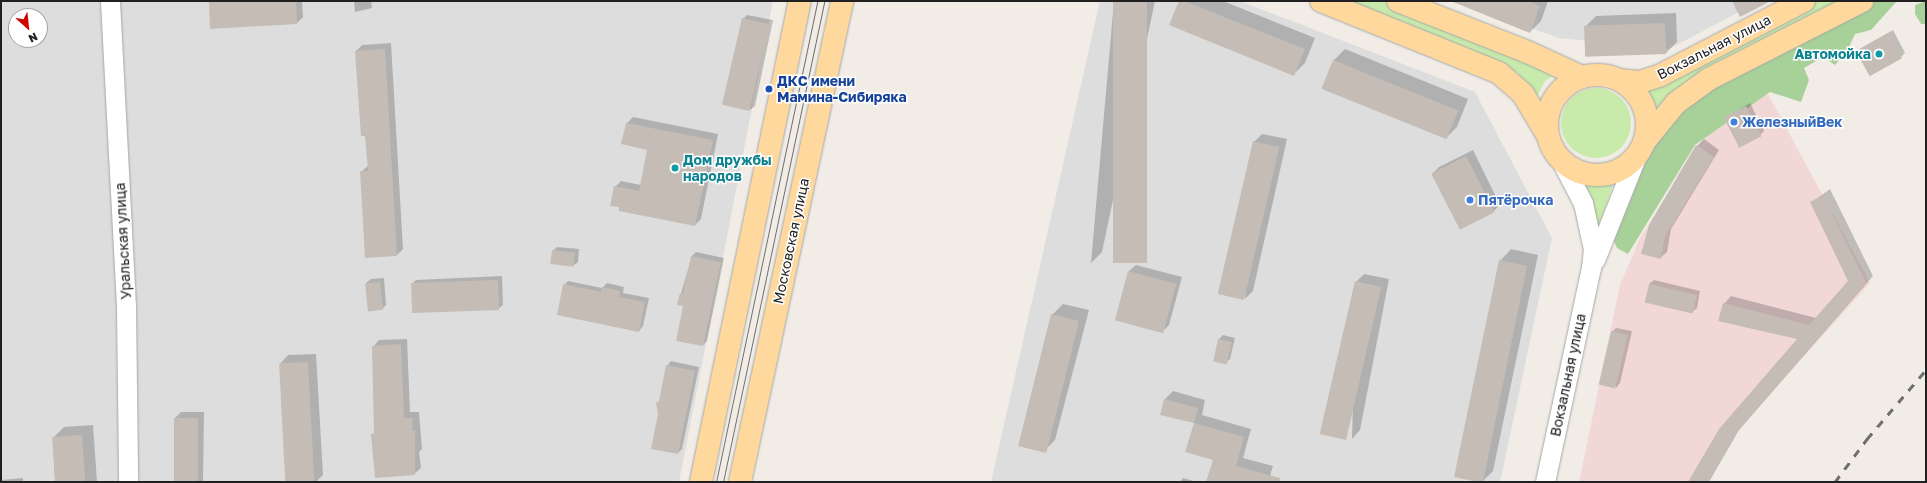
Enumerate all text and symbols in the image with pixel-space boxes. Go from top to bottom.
north arrow [8,8,48,48]
street label: Вокзальная улица [1654,11,1774,83]
text: N [27,31,40,46]
place label: Автомойка [1794,46,1871,62]
marker: Автомойка [1874,49,1884,59]
place label: ДКС имени Мамина-Сибиряка [777,73,907,106]
marker: ДКС имени Мамина-Сибиряка [764,84,774,94]
place label: ЖелезныйВек [1742,114,1842,130]
marker: ЖелезныйВек [1729,117,1739,127]
place label: Дом дружбы народов [683,152,772,184]
marker: Дом дружбы народов [670,163,680,173]
street label: Московская улица [769,177,813,305]
street label: Уральская улица [112,182,134,300]
place label: Пятёрочка [1478,192,1553,208]
marker: Пятёрочка [1465,195,1475,205]
street label: Вокзальная улица [1547,312,1589,438]

